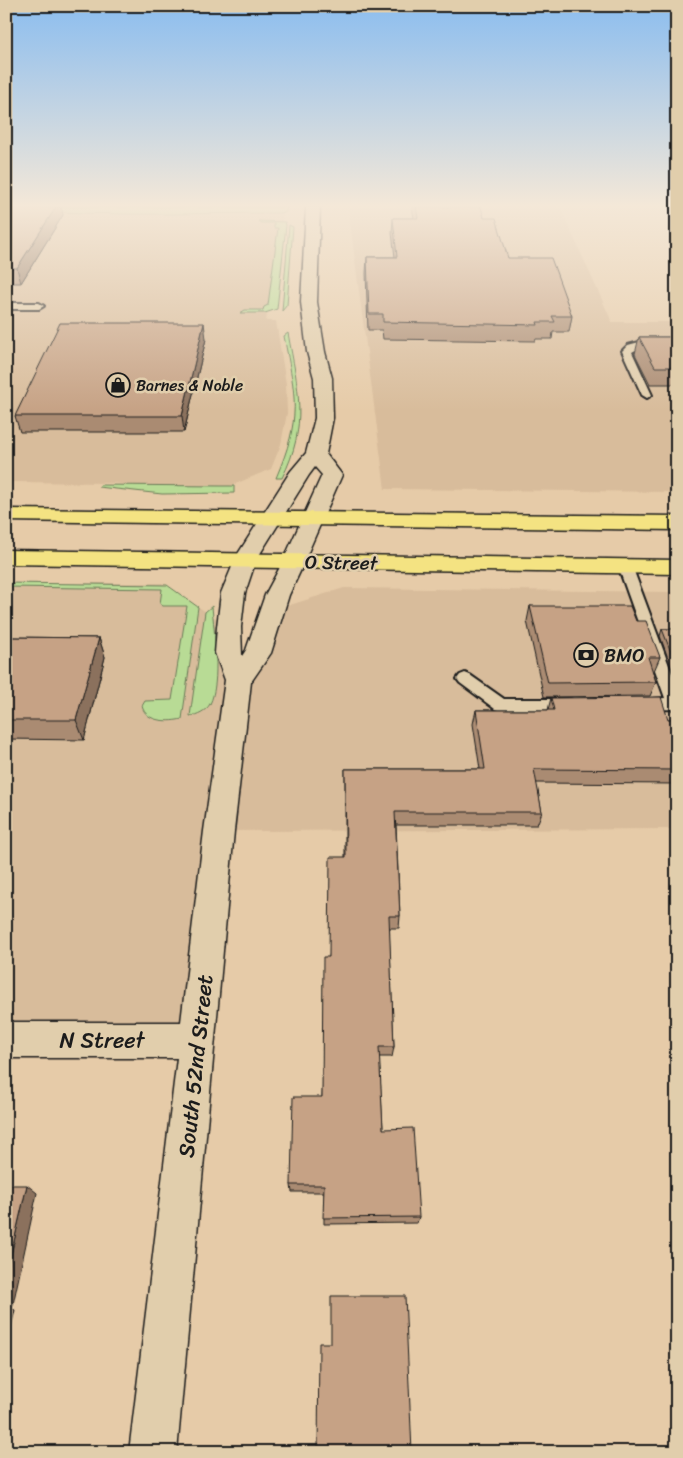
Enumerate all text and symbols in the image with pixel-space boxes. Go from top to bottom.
place label: Barnes & Noble [136,371,243,400]
shop icon: Barnes & Noble [105,372,131,398]
street label: O Street [304,545,379,580]
place label: BMO [604,639,645,672]
bank icon: BMO [573,642,599,668]
street label: South 52nd Street [167,972,225,1159]
street label: N Street [60,1021,146,1060]

